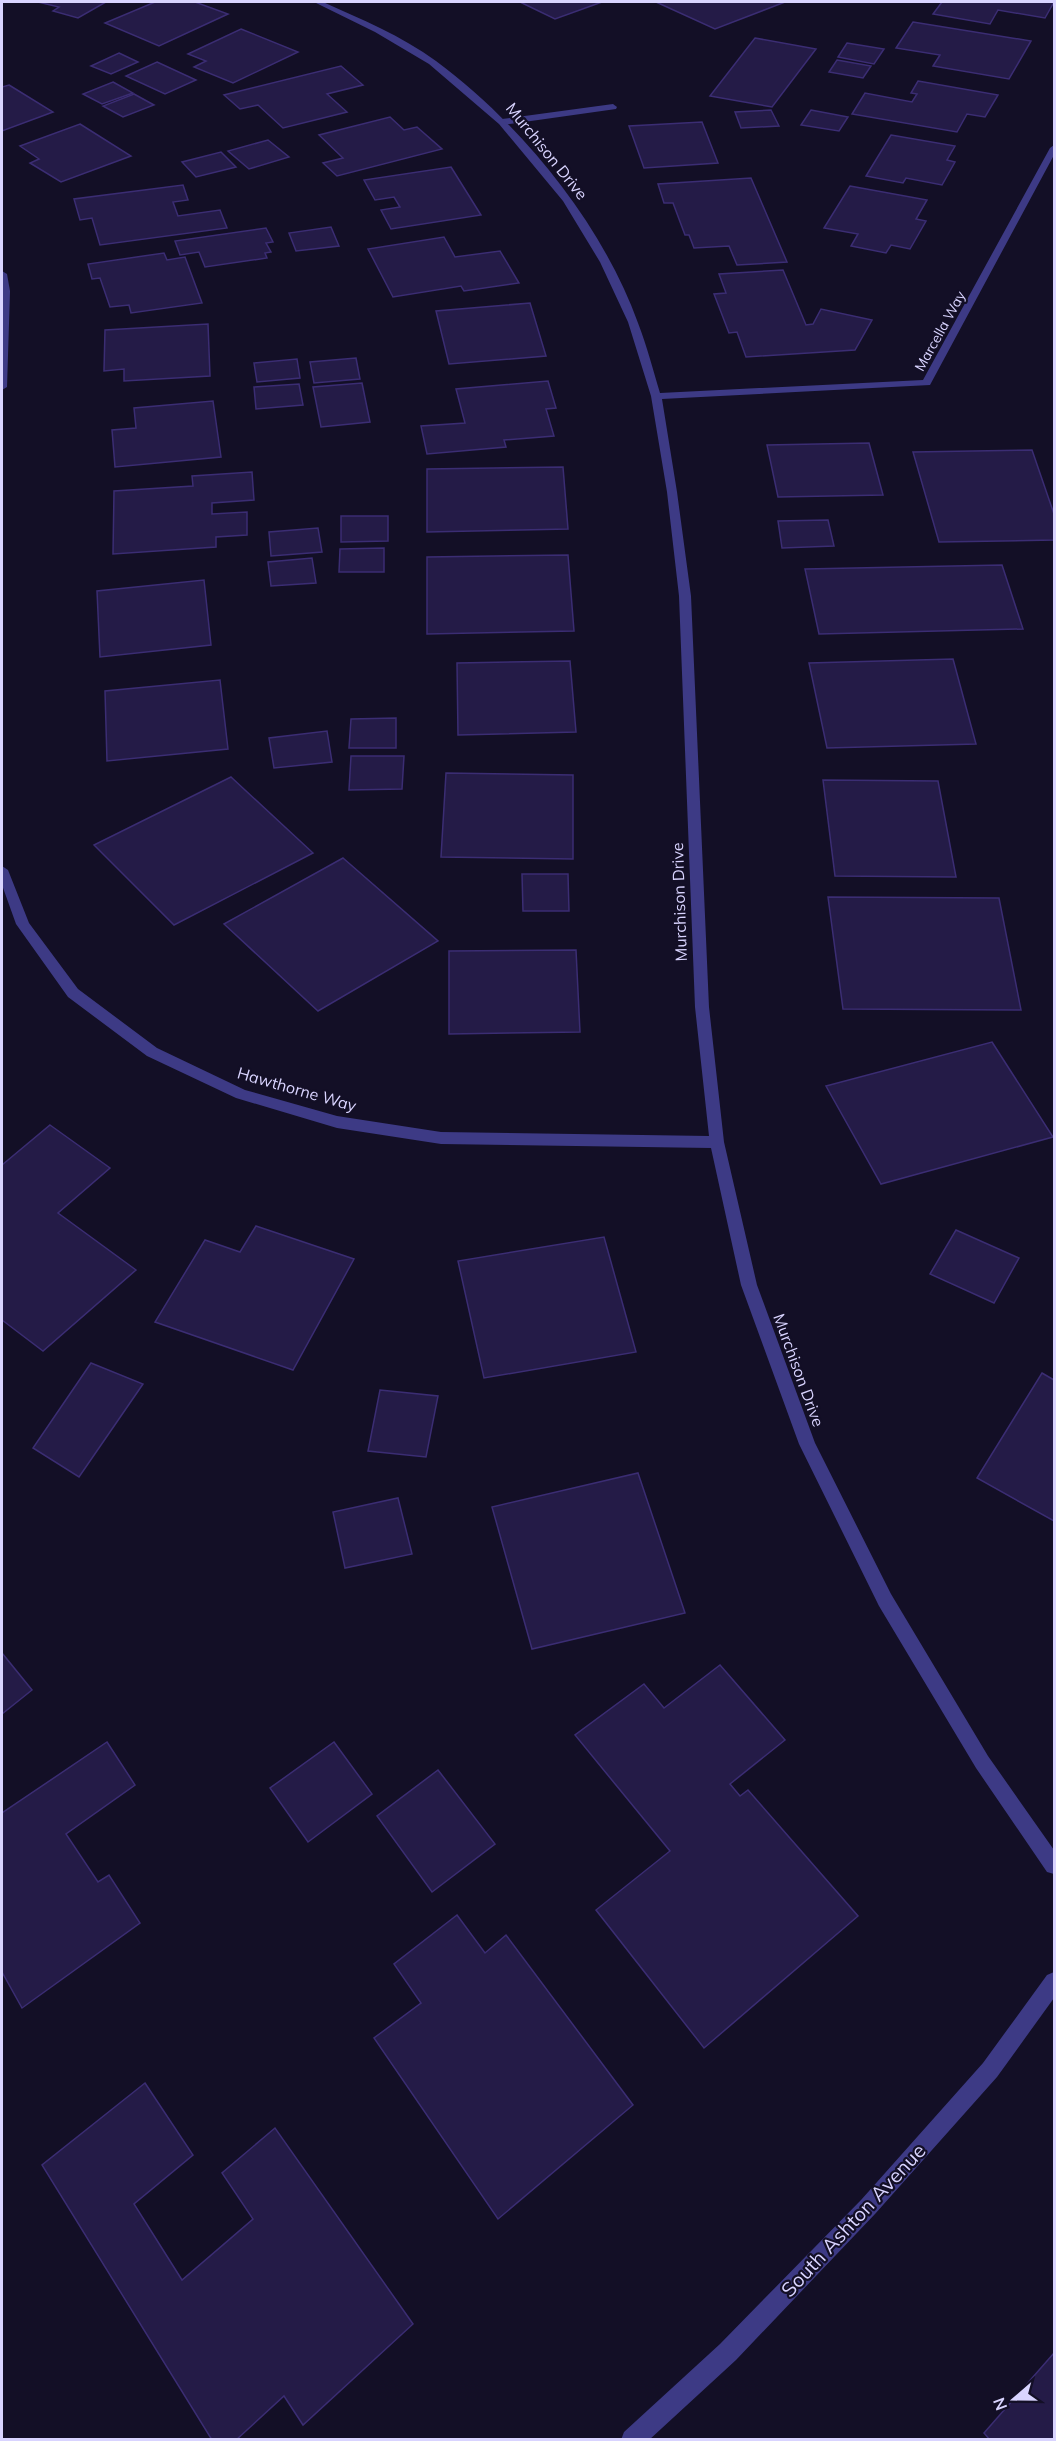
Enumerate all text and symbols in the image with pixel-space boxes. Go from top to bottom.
street label: Murchison Drive [502,98,592,204]
street label: Marcella Way [911,287,970,374]
street label: Murchison Drive [667,842,691,962]
street label: Hawthorne Way [235,1062,359,1116]
street label: Murchison Drive [769,1311,829,1429]
street label: South Ashton Avenue [775,2138,931,2302]
north arrow [984,2369,1044,2429]
text: N [988,2395,1011,2413]

